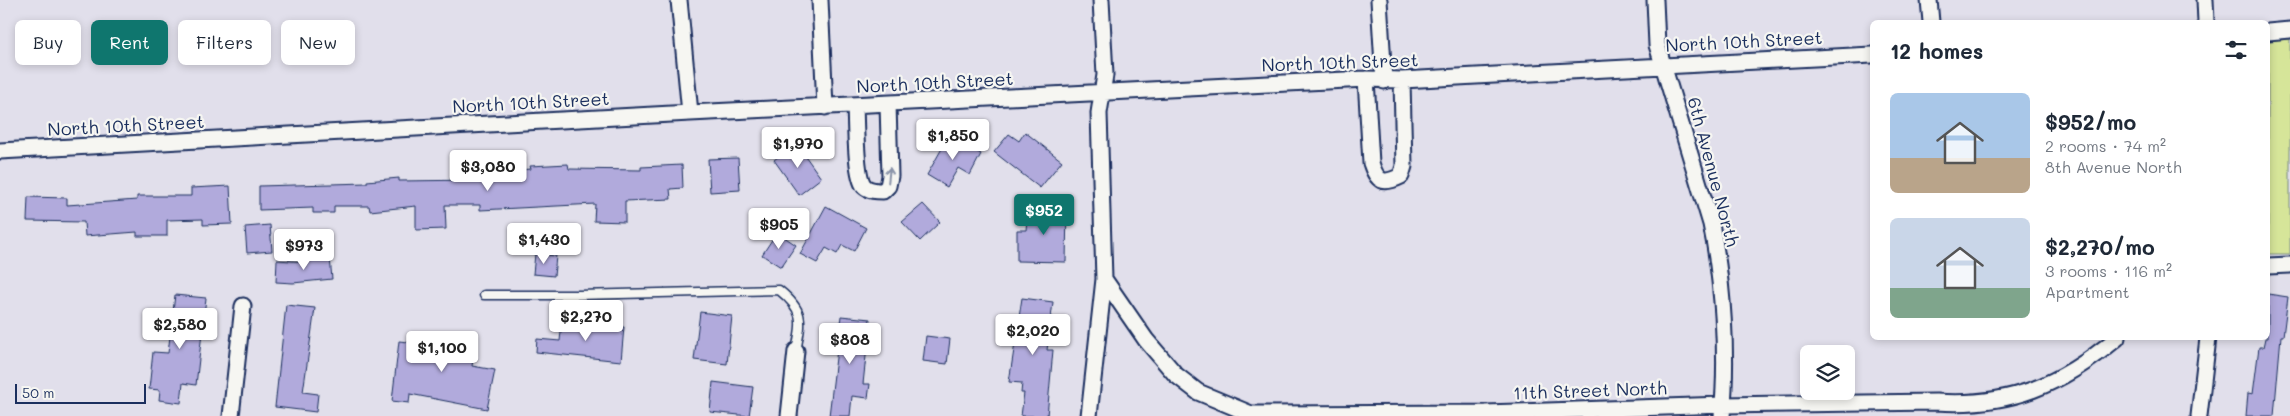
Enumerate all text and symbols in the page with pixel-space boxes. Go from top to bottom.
chip: Buy [15,20,81,65]
chip: Rent [91,20,168,65]
chip: Filters [178,20,271,65]
chip: New [281,20,355,65]
street label: North 10th Street [1665,25,1823,57]
icon: filters [2222,36,2250,64]
text: 12 homes [1890,37,1983,64]
street label: North 10th Street [1261,47,1419,77]
street label: North 10th Street [856,66,1014,98]
street label: North 10th Street [452,86,610,118]
street label: 6th Avenue North [1682,94,1745,249]
text: $952/mo [2045,108,2136,135]
street label: North 10th Street [47,109,205,141]
icon: home [1930,113,1990,173]
pin: $1,850 [912,119,994,161]
text: $1,850 [927,124,979,145]
pin: $1,970 [757,126,839,169]
text: $1,970 [773,132,823,153]
text: 2 rooms · 74 m² [2045,135,2166,156]
pin: $3,080 [447,150,529,192]
text: $3,080 [461,155,515,176]
text: 8th Avenue North [2045,156,2182,177]
one-way arrow [884,168,894,184]
pin: $952 [1014,194,1074,236]
text: $952 [1025,199,1063,220]
pin: $905 [749,208,809,250]
text: $905 [759,213,799,234]
pin: $1,430 [503,222,585,265]
pin: $973 [274,228,334,271]
text: $1,430 [518,228,570,249]
text: $2,270/mo [2045,233,2155,260]
text: $973 [285,234,323,255]
icon: home [1930,238,1990,298]
text: 3 rooms · 116 m² [2045,260,2172,281]
text: Apartment [2045,281,2130,302]
pin: $2,270 [545,300,627,342]
text: $2,270 [560,305,612,326]
pin: $2,580 [139,308,221,350]
text: $2,580 [153,313,207,334]
pin: $2,020 [992,314,1074,356]
text: $2,020 [1006,319,1060,340]
pin: $808 [820,322,880,365]
text: $808 [830,328,870,349]
pin: $1,100 [401,330,483,373]
text: $1,100 [417,336,467,357]
map controls [1800,345,1855,400]
button: layers [1800,345,1855,400]
street label: 11th Street North [1513,375,1667,405]
scale bar [15,381,146,404]
text: 50 m [22,383,54,402]

